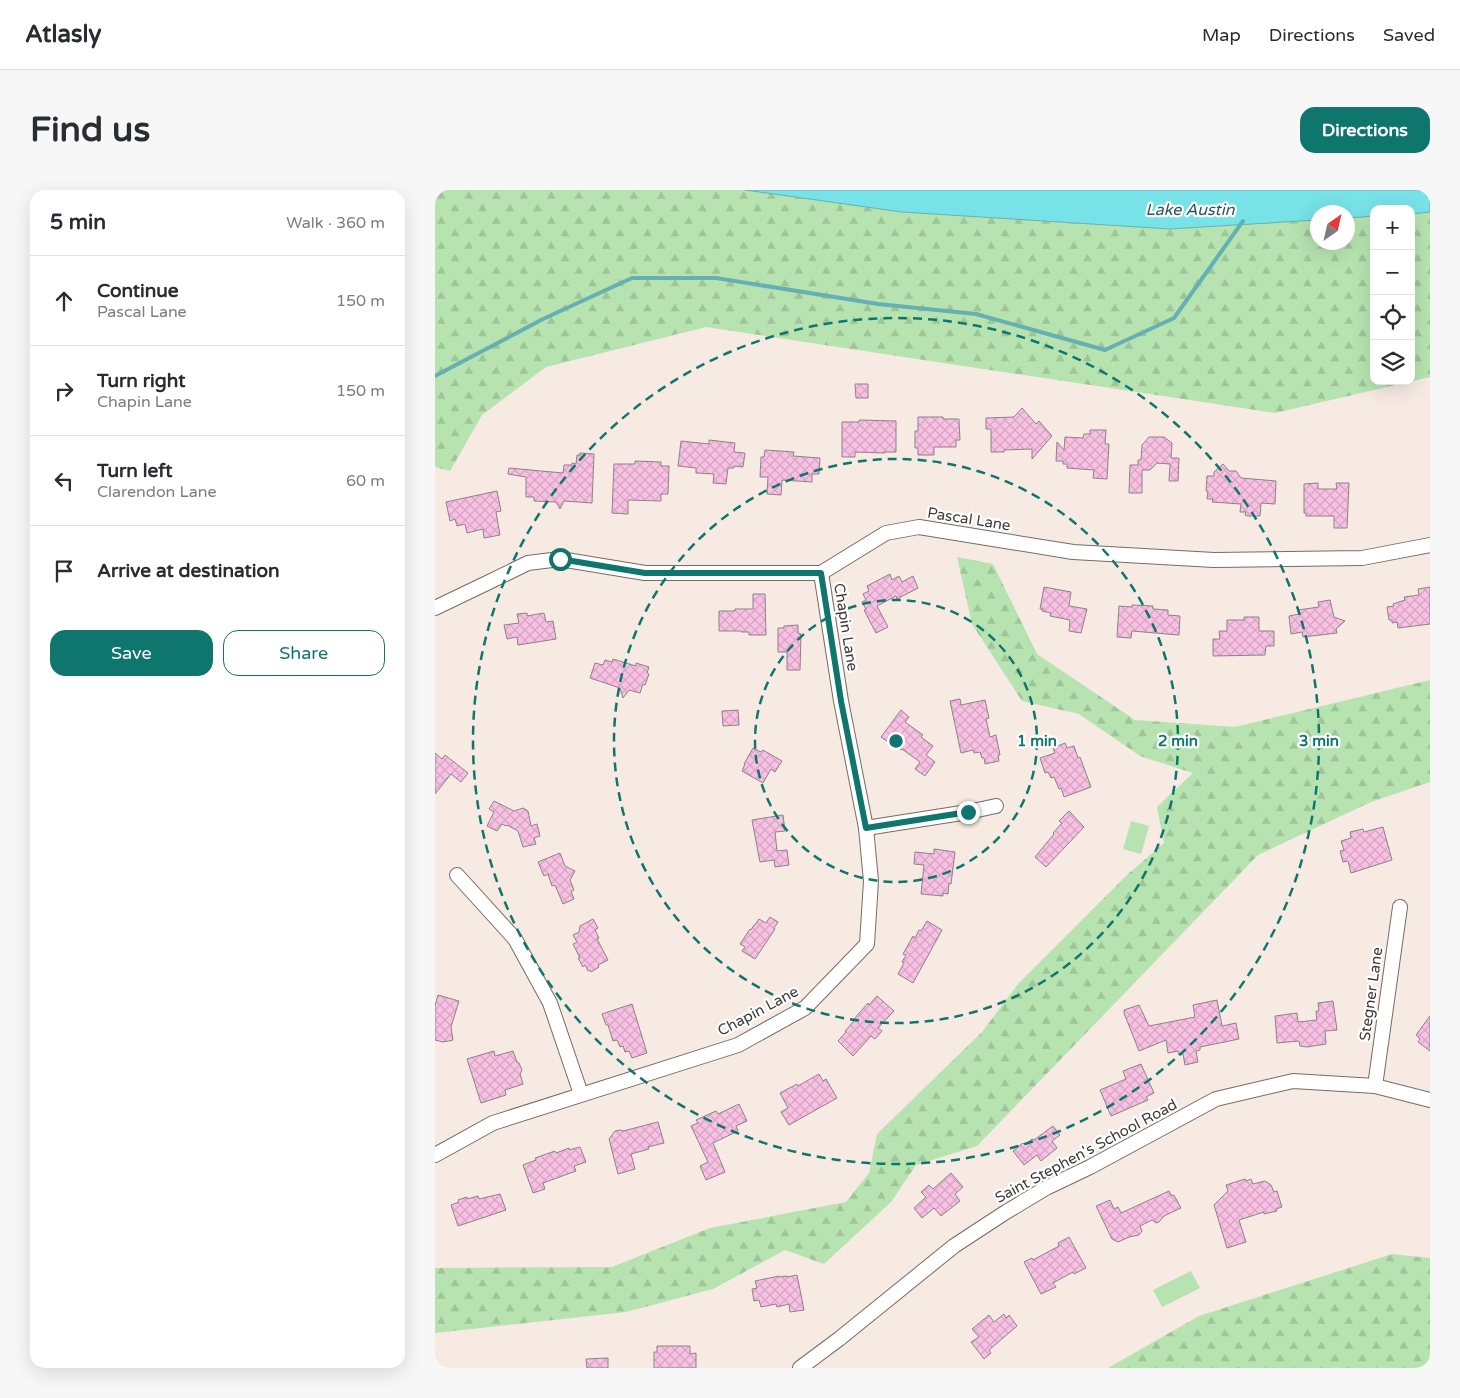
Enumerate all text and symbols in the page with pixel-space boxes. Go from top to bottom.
text: Atlasly [25,20,101,49]
text: Map [1202,24,1241,46]
text: Directions [1269,24,1355,46]
text: Saved [1383,24,1435,46]
button: Directions [1300,107,1430,153]
text: Find us [30,109,150,151]
water label: Lake Austin [1146,200,1236,220]
north arrow [1310,205,1355,250]
map controls [1370,205,1415,385]
button: + [1370,205,1415,250]
text: 5 min [50,210,106,235]
text: Walk · 360 m [286,213,385,233]
button: − [1370,250,1415,295]
text: Continue [97,280,179,302]
icon: ahead [50,287,78,315]
text: 150 m [336,291,385,311]
button: locate [1370,295,1415,340]
text: Pascal Lane [97,302,187,322]
button: layers [1370,340,1415,385]
text: Turn right [97,370,185,392]
icon: right [50,377,78,405]
text: 150 m [336,381,385,401]
text: Chapin Lane [97,392,192,412]
text: Turn left [97,460,173,482]
icon: left [50,467,78,495]
text: 60 m [346,471,385,491]
text: Clarendon Lane [97,482,217,502]
street label: Pascal Lane [926,504,1012,534]
route start [549,548,572,571]
icon: arrive [50,557,78,585]
text: Arrive at destination [97,560,280,582]
street label: Chapin Lane [830,582,862,672]
button: Save [50,630,213,676]
button: Share [223,630,385,676]
centre of rings [887,732,905,750]
text: 1 min [1017,732,1057,750]
text: 2 min [1158,732,1198,750]
text: 3 min [1299,732,1339,750]
route end [957,801,980,824]
street label: Stegner Lane [1356,946,1386,1042]
street label: Chapin Lane [715,982,801,1040]
street label: Saint Stephen's School Road [992,1095,1180,1207]

